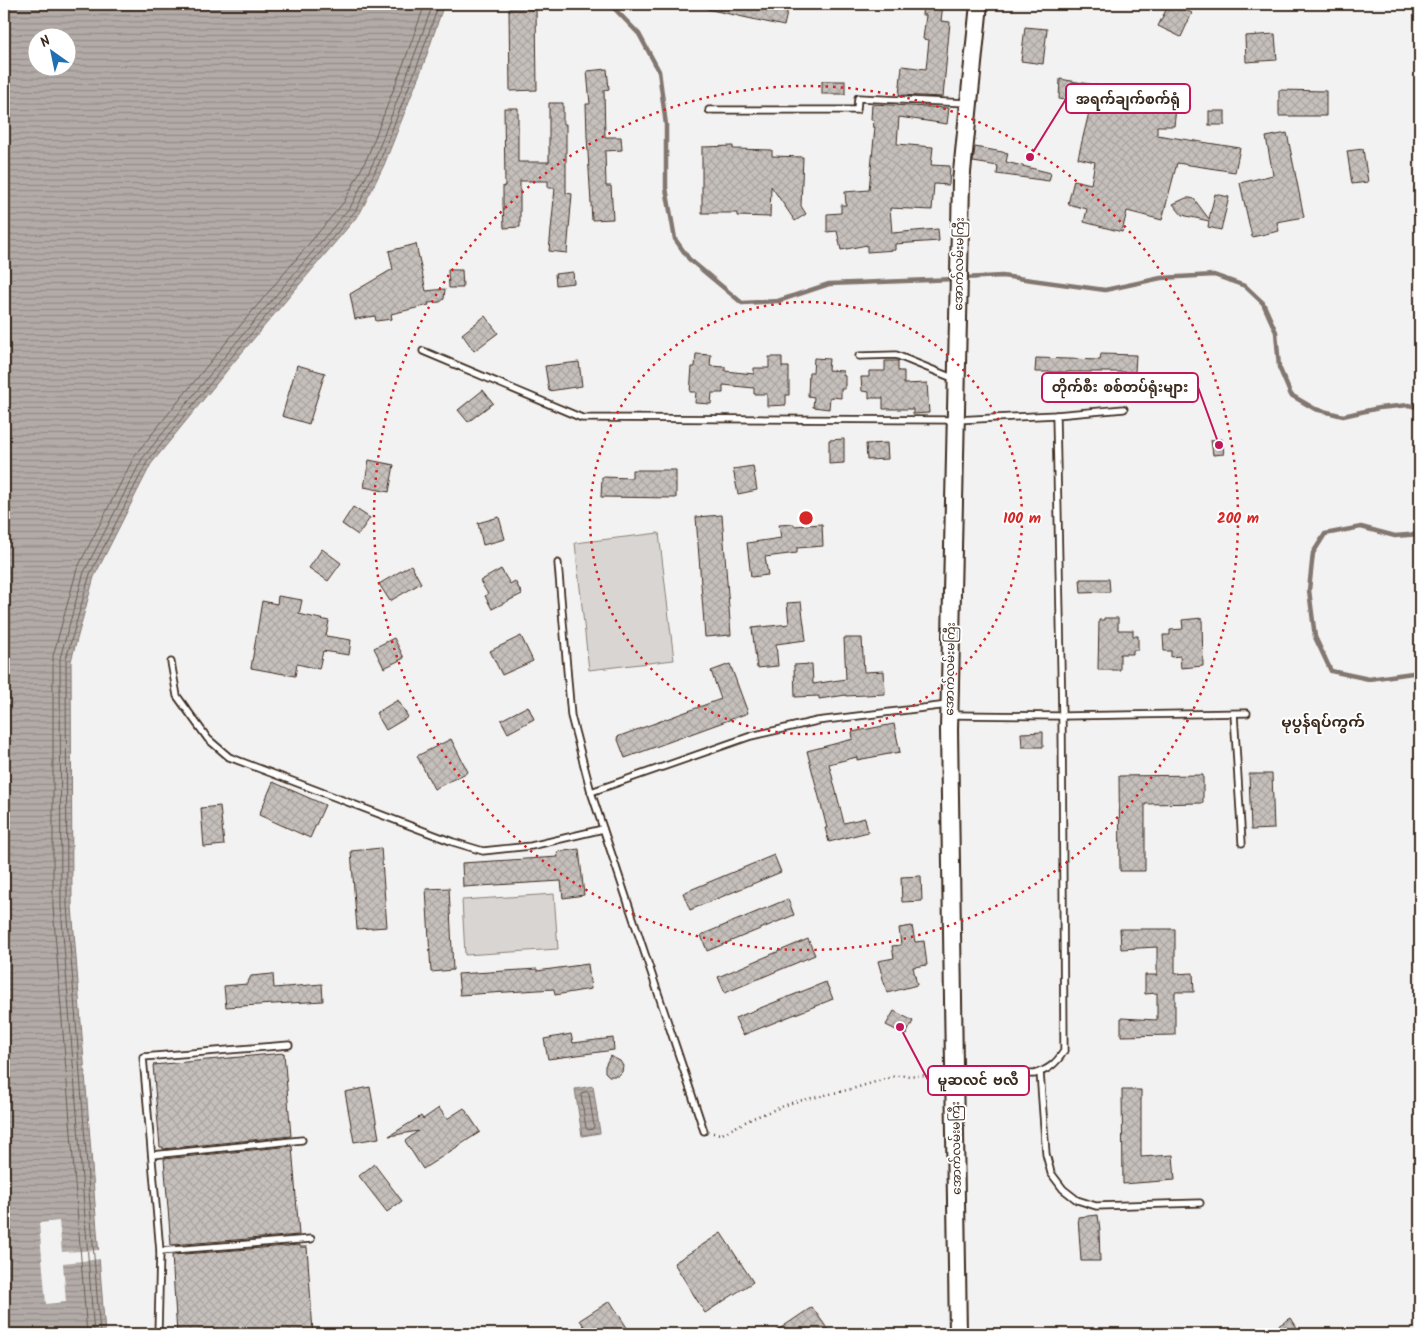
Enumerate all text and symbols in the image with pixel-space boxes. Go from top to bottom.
north arrow [28,28,78,78]
text: N [36,30,55,54]
callout: အရက်ချက်စက်ရုံ [1066,84,1190,113]
text: အရက်ချက်စက်ရုံ [1076,89,1180,111]
street label: အောက်လမ်းမကြီး [949,217,970,311]
callout: တိုက်စီး စစ်တပ်ရုံးများ [1042,373,1198,402]
text: တိုက်စီး စစ်တပ်ရုံးများ [1052,377,1188,399]
text: 100 m [1003,507,1041,531]
text: 200 m [1217,507,1259,531]
centre of rings [797,509,815,527]
street label: အောက်လမ်းမကြီး [940,622,961,716]
district label: မုပွန်ရပ်ကွက် [1281,711,1365,735]
callout: မူဆလင် ဗလီ [928,1066,1029,1095]
text: မူဆလင် ဗလီ [938,1070,1018,1092]
street label: အောက်လမ်းမကြီး [946,1101,967,1195]

